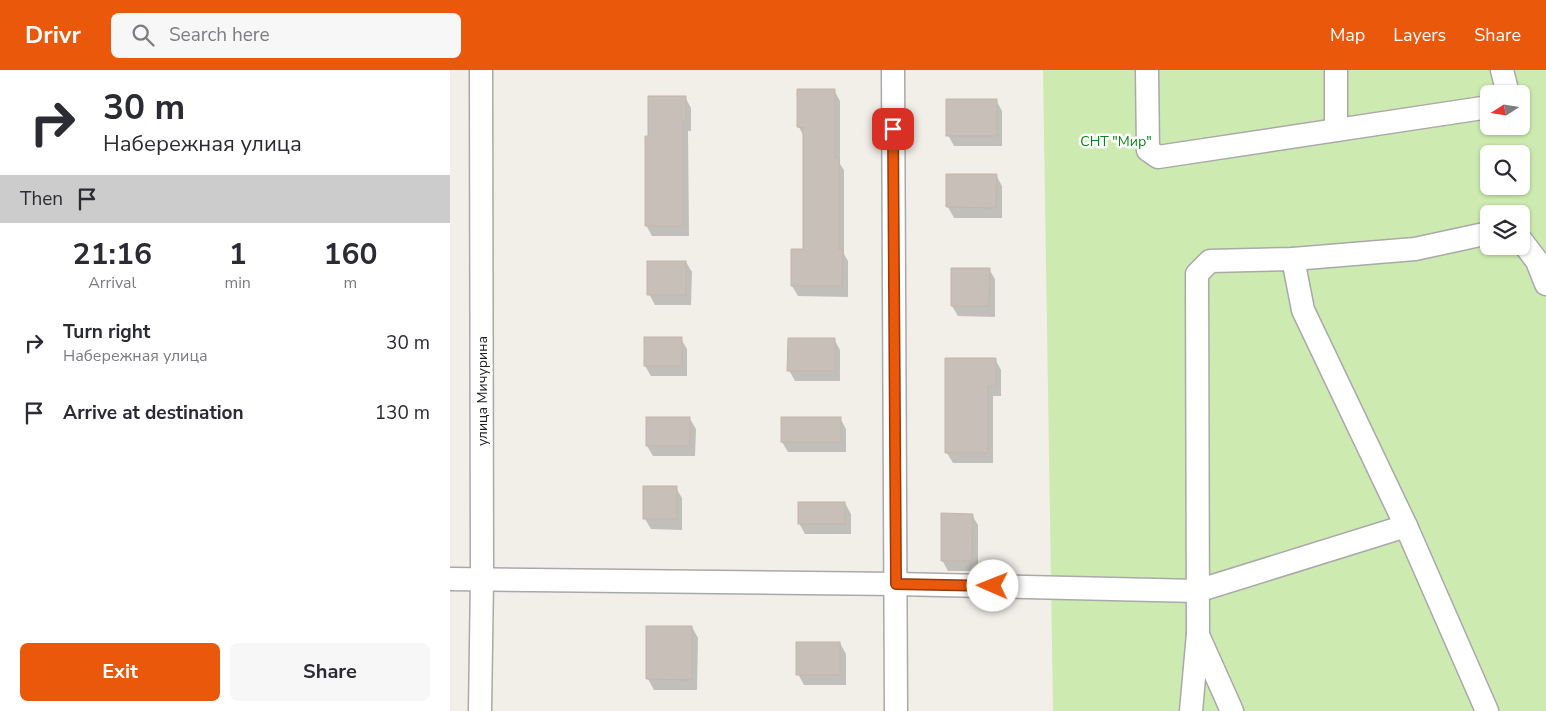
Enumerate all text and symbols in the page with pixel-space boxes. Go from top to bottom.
search box [111,13,461,58]
text: Drivr [25,19,81,51]
icon: search [129,21,157,49]
text: Search here [169,22,270,48]
text: Map [1330,23,1365,47]
text: Layers [1393,23,1446,47]
text: Share [1474,23,1521,47]
text: 30 m [103,84,185,131]
north arrow [1480,85,1530,135]
map controls [1480,85,1530,255]
icon: right [20,90,85,155]
pin [872,108,914,150]
icon: arrive [879,115,907,143]
text: Набережная улица [103,129,302,159]
park label: СНТ "Мир" [1080,132,1152,151]
button: search [1480,145,1530,195]
icon: arrive [73,185,101,213]
text: Then [20,186,63,212]
button: layers [1480,205,1530,255]
text: 21:16 [73,234,152,275]
text: 1 [229,234,247,275]
text: 160 [323,234,377,275]
text: Arrival [88,272,136,294]
text: min [224,272,251,294]
text: m [344,272,357,294]
text: Turn right [63,319,150,345]
icon: right [20,329,48,357]
text: 30 m [386,330,430,356]
street label: улица Мичурина [473,336,492,446]
text: Набережная улица [63,345,208,367]
icon: arrive [20,399,48,427]
text: Arrive at destination [63,400,244,426]
text: 130 m [375,400,430,426]
position arrow [966,559,1018,611]
button: Exit [20,643,220,701]
button: Share [230,643,430,701]

